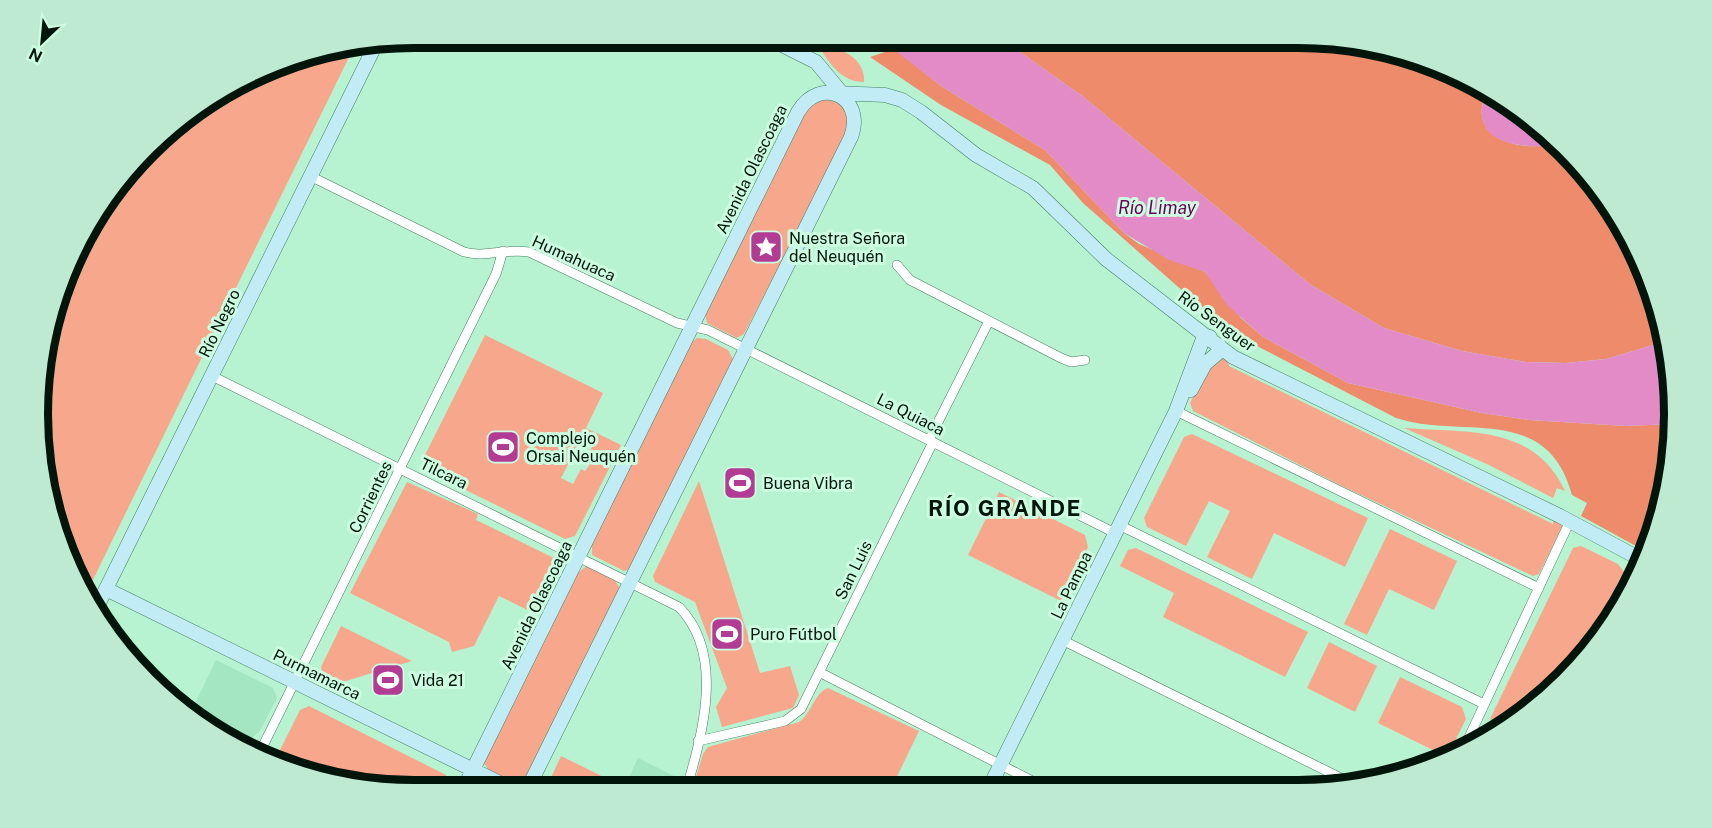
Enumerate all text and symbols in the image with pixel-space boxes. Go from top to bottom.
north arrow [12,12,72,72]
text: N [26,44,45,66]
street label: Avenida Olascoaga [712,102,791,237]
water label: Río Limay [1118,197,1197,218]
place icon: Nuestra Señora del Neuquén [748,229,784,265]
place label: Nuestra Señora del Neuquén [789,229,905,266]
street label: Humahuaca [529,232,618,285]
street label: Río Negro [195,286,244,360]
street label: Río Senguer [1174,287,1259,356]
street label: La Quiaca [874,389,948,440]
sports icon: Complejo Orsai Neuquén [485,429,521,465]
place label: Complejo Orsai Neuquén [526,429,636,466]
street label: Tilcara [417,454,471,493]
street label: Corrientes [345,458,396,536]
sports icon: Buena Vibra [722,465,758,501]
place label: Buena Vibra [763,474,853,493]
district label: RÍO GRANDE [928,495,1082,521]
street label: Avenida Olascoaga [497,538,576,673]
street label: San Luis [831,538,876,603]
street label: La Pampa [1047,548,1096,622]
sports icon: Puro Fútbol [709,616,745,652]
place label: Puro Fútbol [750,625,837,644]
street label: Purmamarca [270,645,363,704]
sports icon: Vida 21 [370,662,406,698]
place label: Vida 21 [411,671,464,690]

